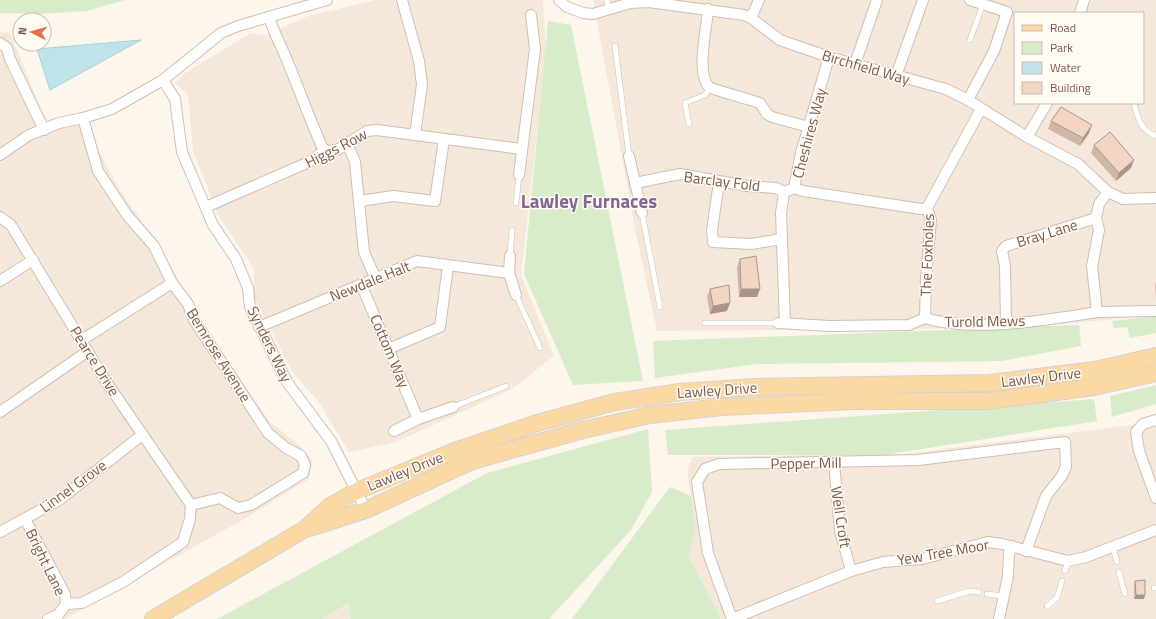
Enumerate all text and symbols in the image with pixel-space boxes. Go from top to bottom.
north arrow [12,12,52,52]
legend [1014,12,1144,104]
text: Road [1050,18,1076,37]
text: N [14,26,30,36]
text: Park [1050,38,1073,57]
street label: Birchfield Way [819,43,913,91]
text: Water [1050,58,1081,77]
text: Building [1050,78,1091,97]
street label: Cheshires Way [786,85,832,181]
street label: Higgs Row [301,122,371,174]
street label: Barclay Fold [683,165,761,197]
district label: Lawley Furnaces [521,186,657,215]
street label: The Foxholes [914,213,940,297]
street label: Bray Lane [1014,213,1080,253]
street label: Newdale Halt [326,254,414,308]
street label: Synders Way [242,302,298,386]
street label: Bemrose Avenue [181,303,257,407]
street label: Turold Mews [945,309,1026,333]
street label: Cottom Way [364,311,416,391]
street label: Pearce Drive [64,321,126,401]
street label: Lawley Drive [1000,361,1082,393]
street label: Lawley Drive [676,376,758,404]
street label: Lawley Drive [363,445,447,497]
street label: Pepper Mill [770,451,842,475]
street label: Linnel Grove [35,454,111,518]
street label: Well Croft [825,485,857,550]
street label: Bright Lane [20,524,72,600]
street label: Yew Tree Moor [895,533,991,571]

